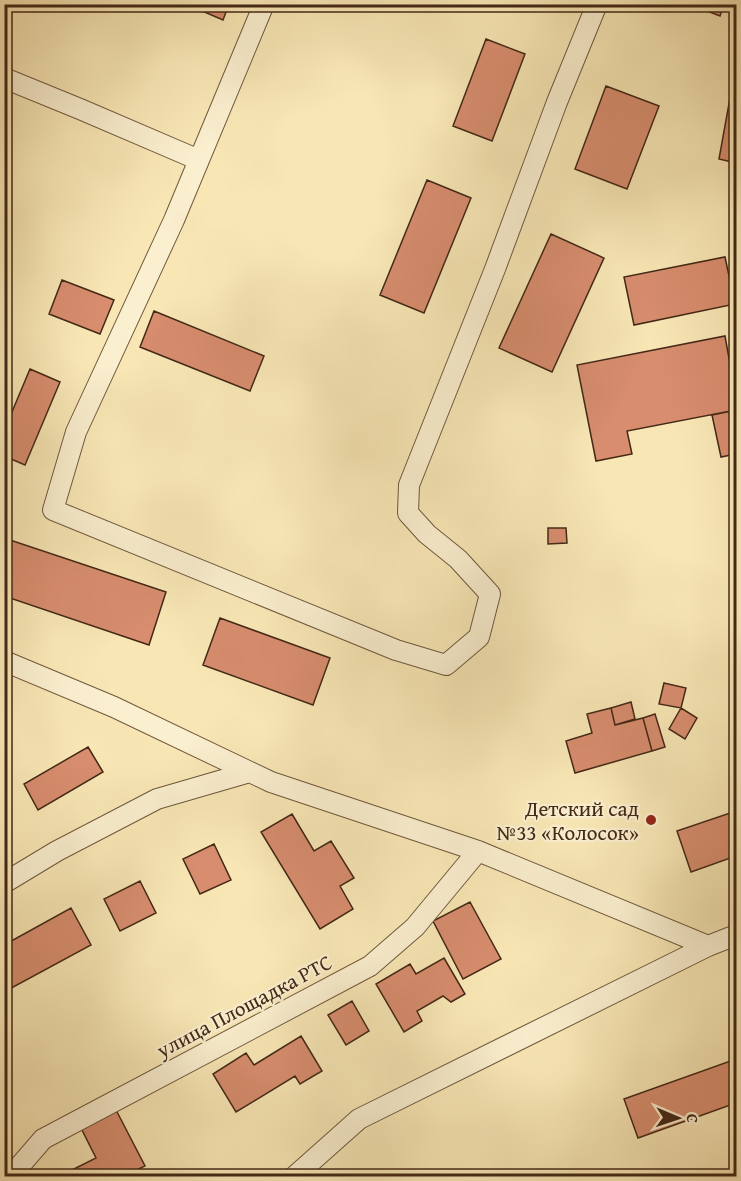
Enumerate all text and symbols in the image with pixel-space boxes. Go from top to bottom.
place label: Детский сад №33 «Колосок» [497,793,640,848]
marker: Детский сад №33 «Колосок» [644,813,658,827]
street label: улица Площадка РТС [150,947,337,1066]
north arrow [648,1088,708,1148]
text: С [681,1114,705,1123]

